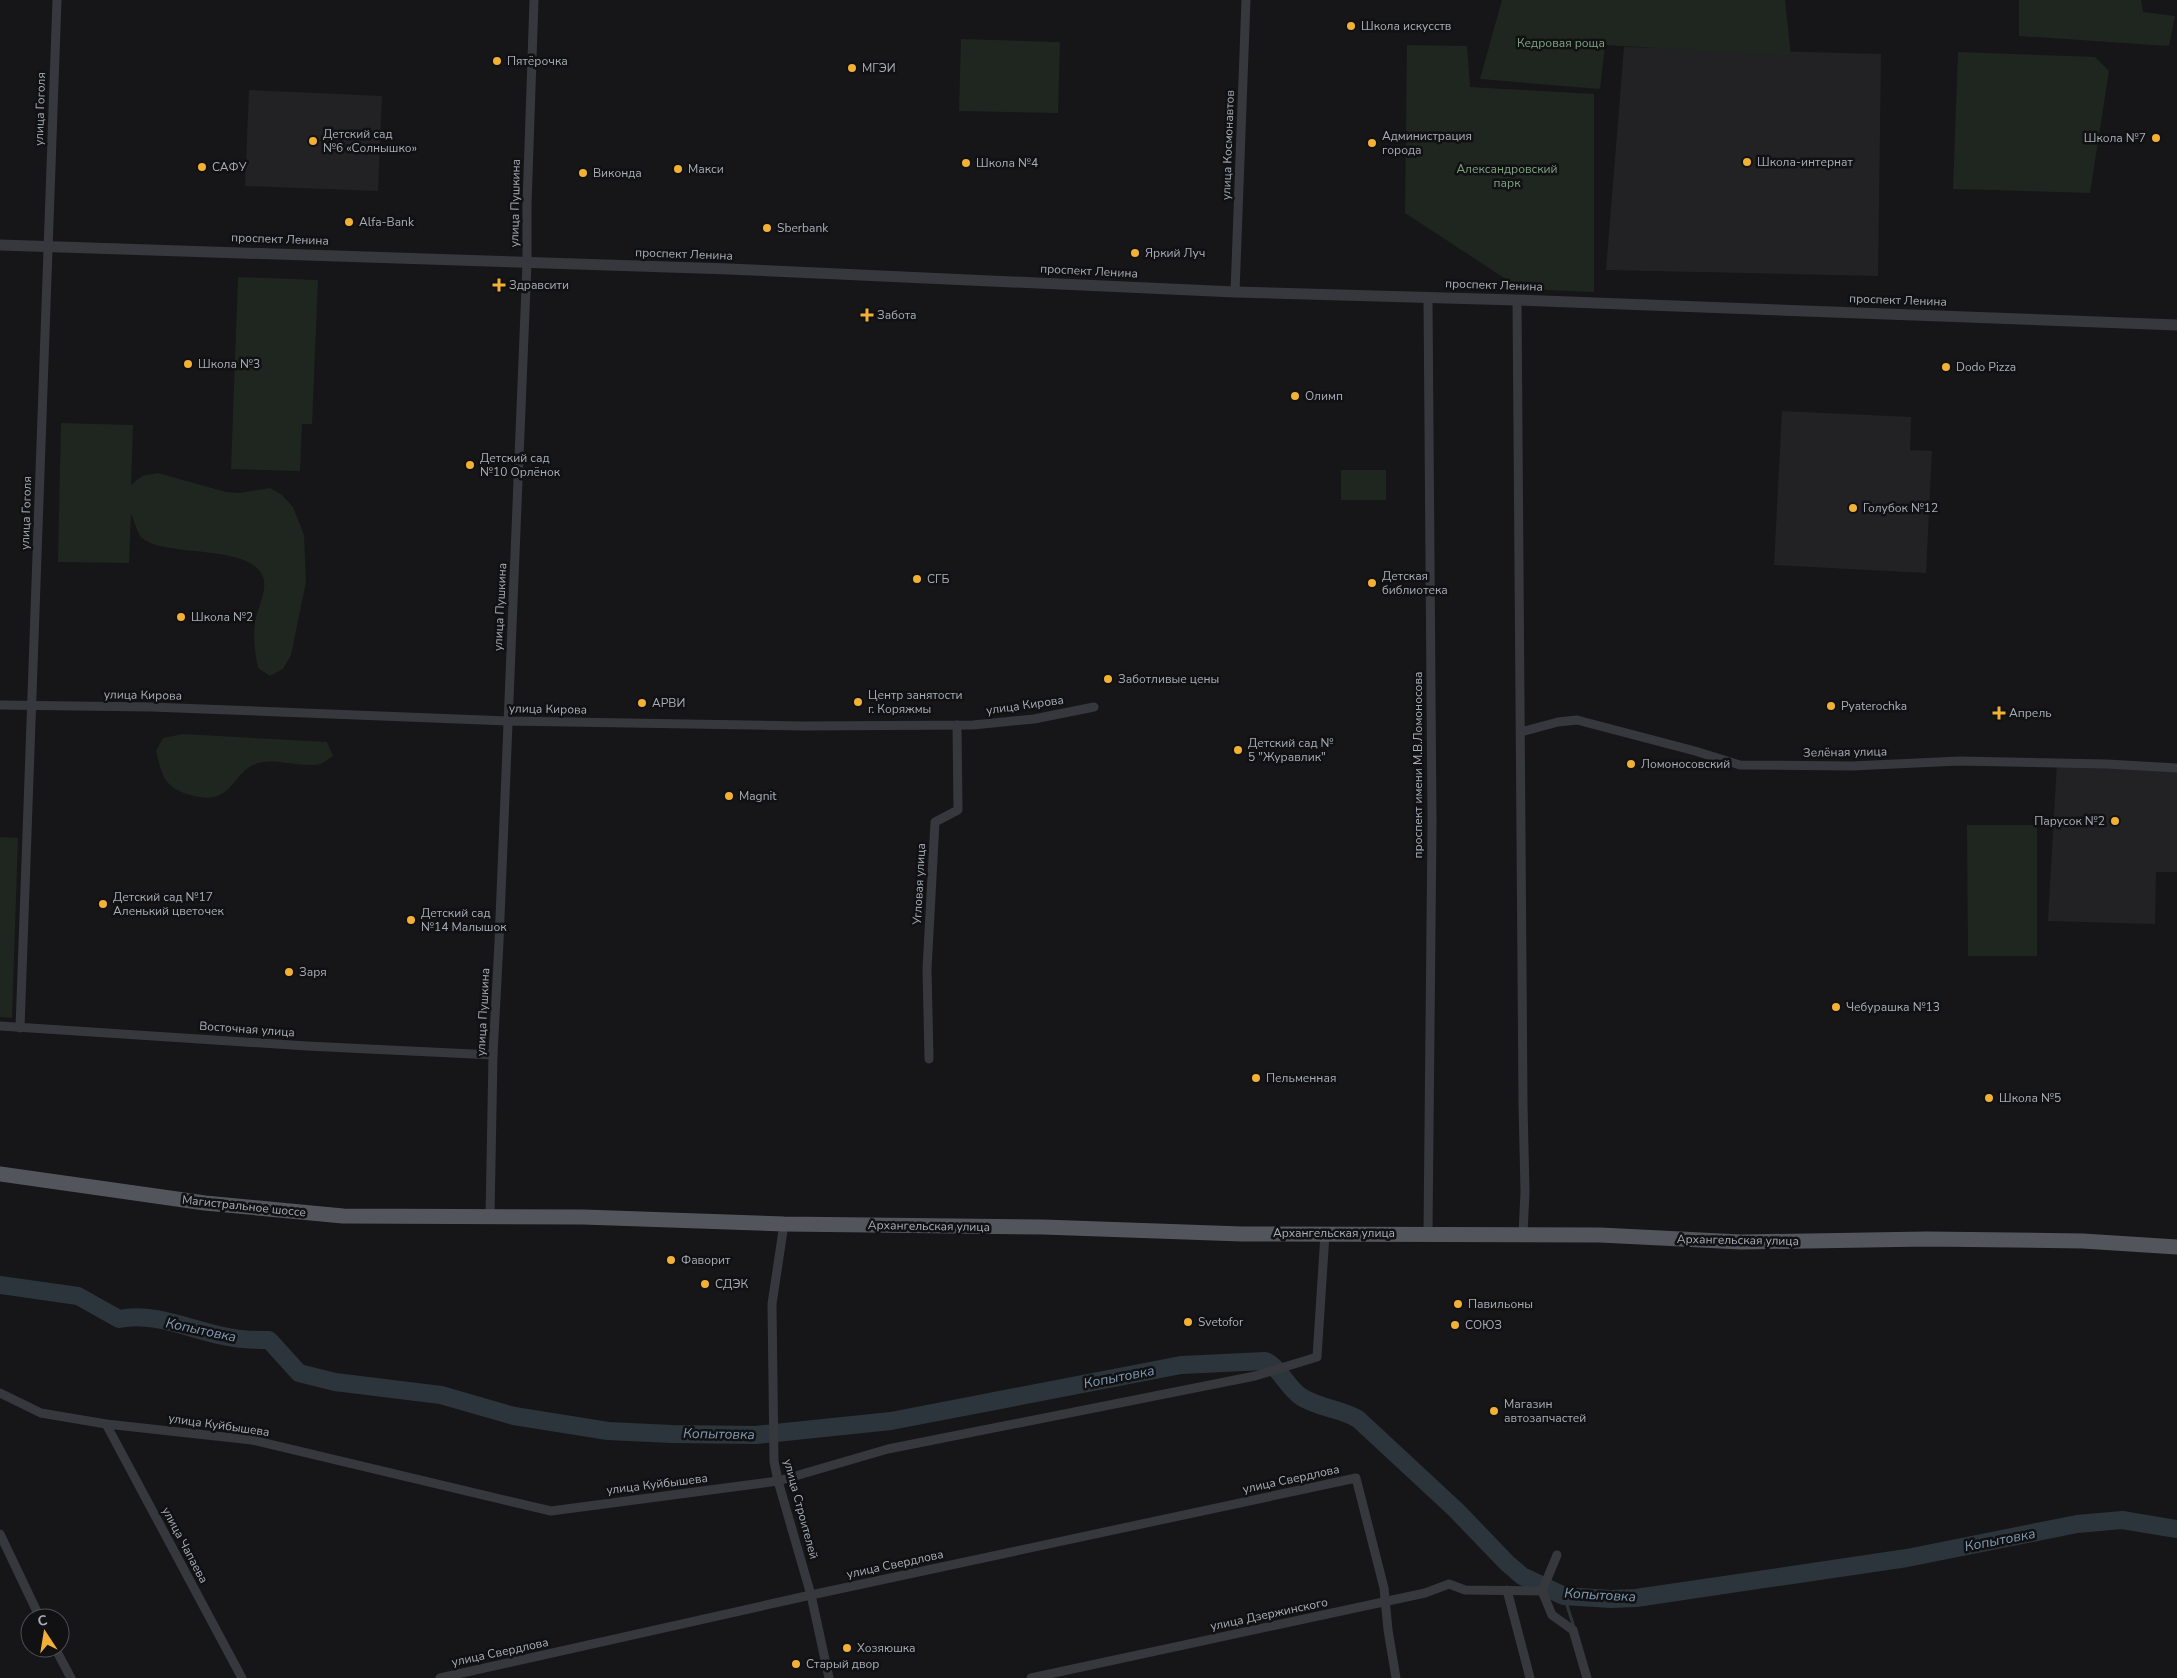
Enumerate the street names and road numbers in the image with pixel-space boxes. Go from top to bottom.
street label: улица Гоголя [31,72,49,146]
street label: улица Космонавтов [1218,89,1238,200]
street label: улица Пушкина [506,159,524,247]
street label: проспект Ленина [231,229,329,249]
street label: проспект Ленина [635,244,733,264]
street label: проспект Ленина [1040,260,1138,282]
street label: проспект Ленина [1445,275,1543,295]
street label: проспект Ленина [1849,290,1947,310]
street label: улица Гоголя [17,476,35,550]
street label: улица Пушкина [490,562,510,652]
street label: проспект имени М.В.Ломоносова [1410,672,1426,858]
street label: улица Кирова [104,686,182,704]
street label: улица Кирова [985,692,1065,718]
street label: улица Кирова [509,700,587,718]
street label: Зелёная улица [1803,743,1887,761]
street label: Угловая улица [909,843,929,926]
street label: улица Пушкина [473,967,493,1057]
street label: Восточная улица [199,1018,295,1040]
street label: Магистральное шоссе [181,1192,307,1220]
street label: Архангельская улица [868,1217,990,1235]
street label: Архангельская улица [1273,1225,1395,1241]
street label: Архангельская улица [1677,1231,1799,1249]
street label: улица Куйбышева [167,1410,271,1440]
street label: улица Строителей [780,1457,822,1561]
street label: улица Свердлова [1241,1461,1341,1497]
street label: улица Куйбышева [605,1470,709,1498]
street label: улица Чапаева [158,1504,212,1586]
street label: улица Свердлова [845,1546,945,1582]
street label: улица Дзержинского [1209,1594,1329,1634]
street label: улица Свердлова [450,1634,550,1670]

